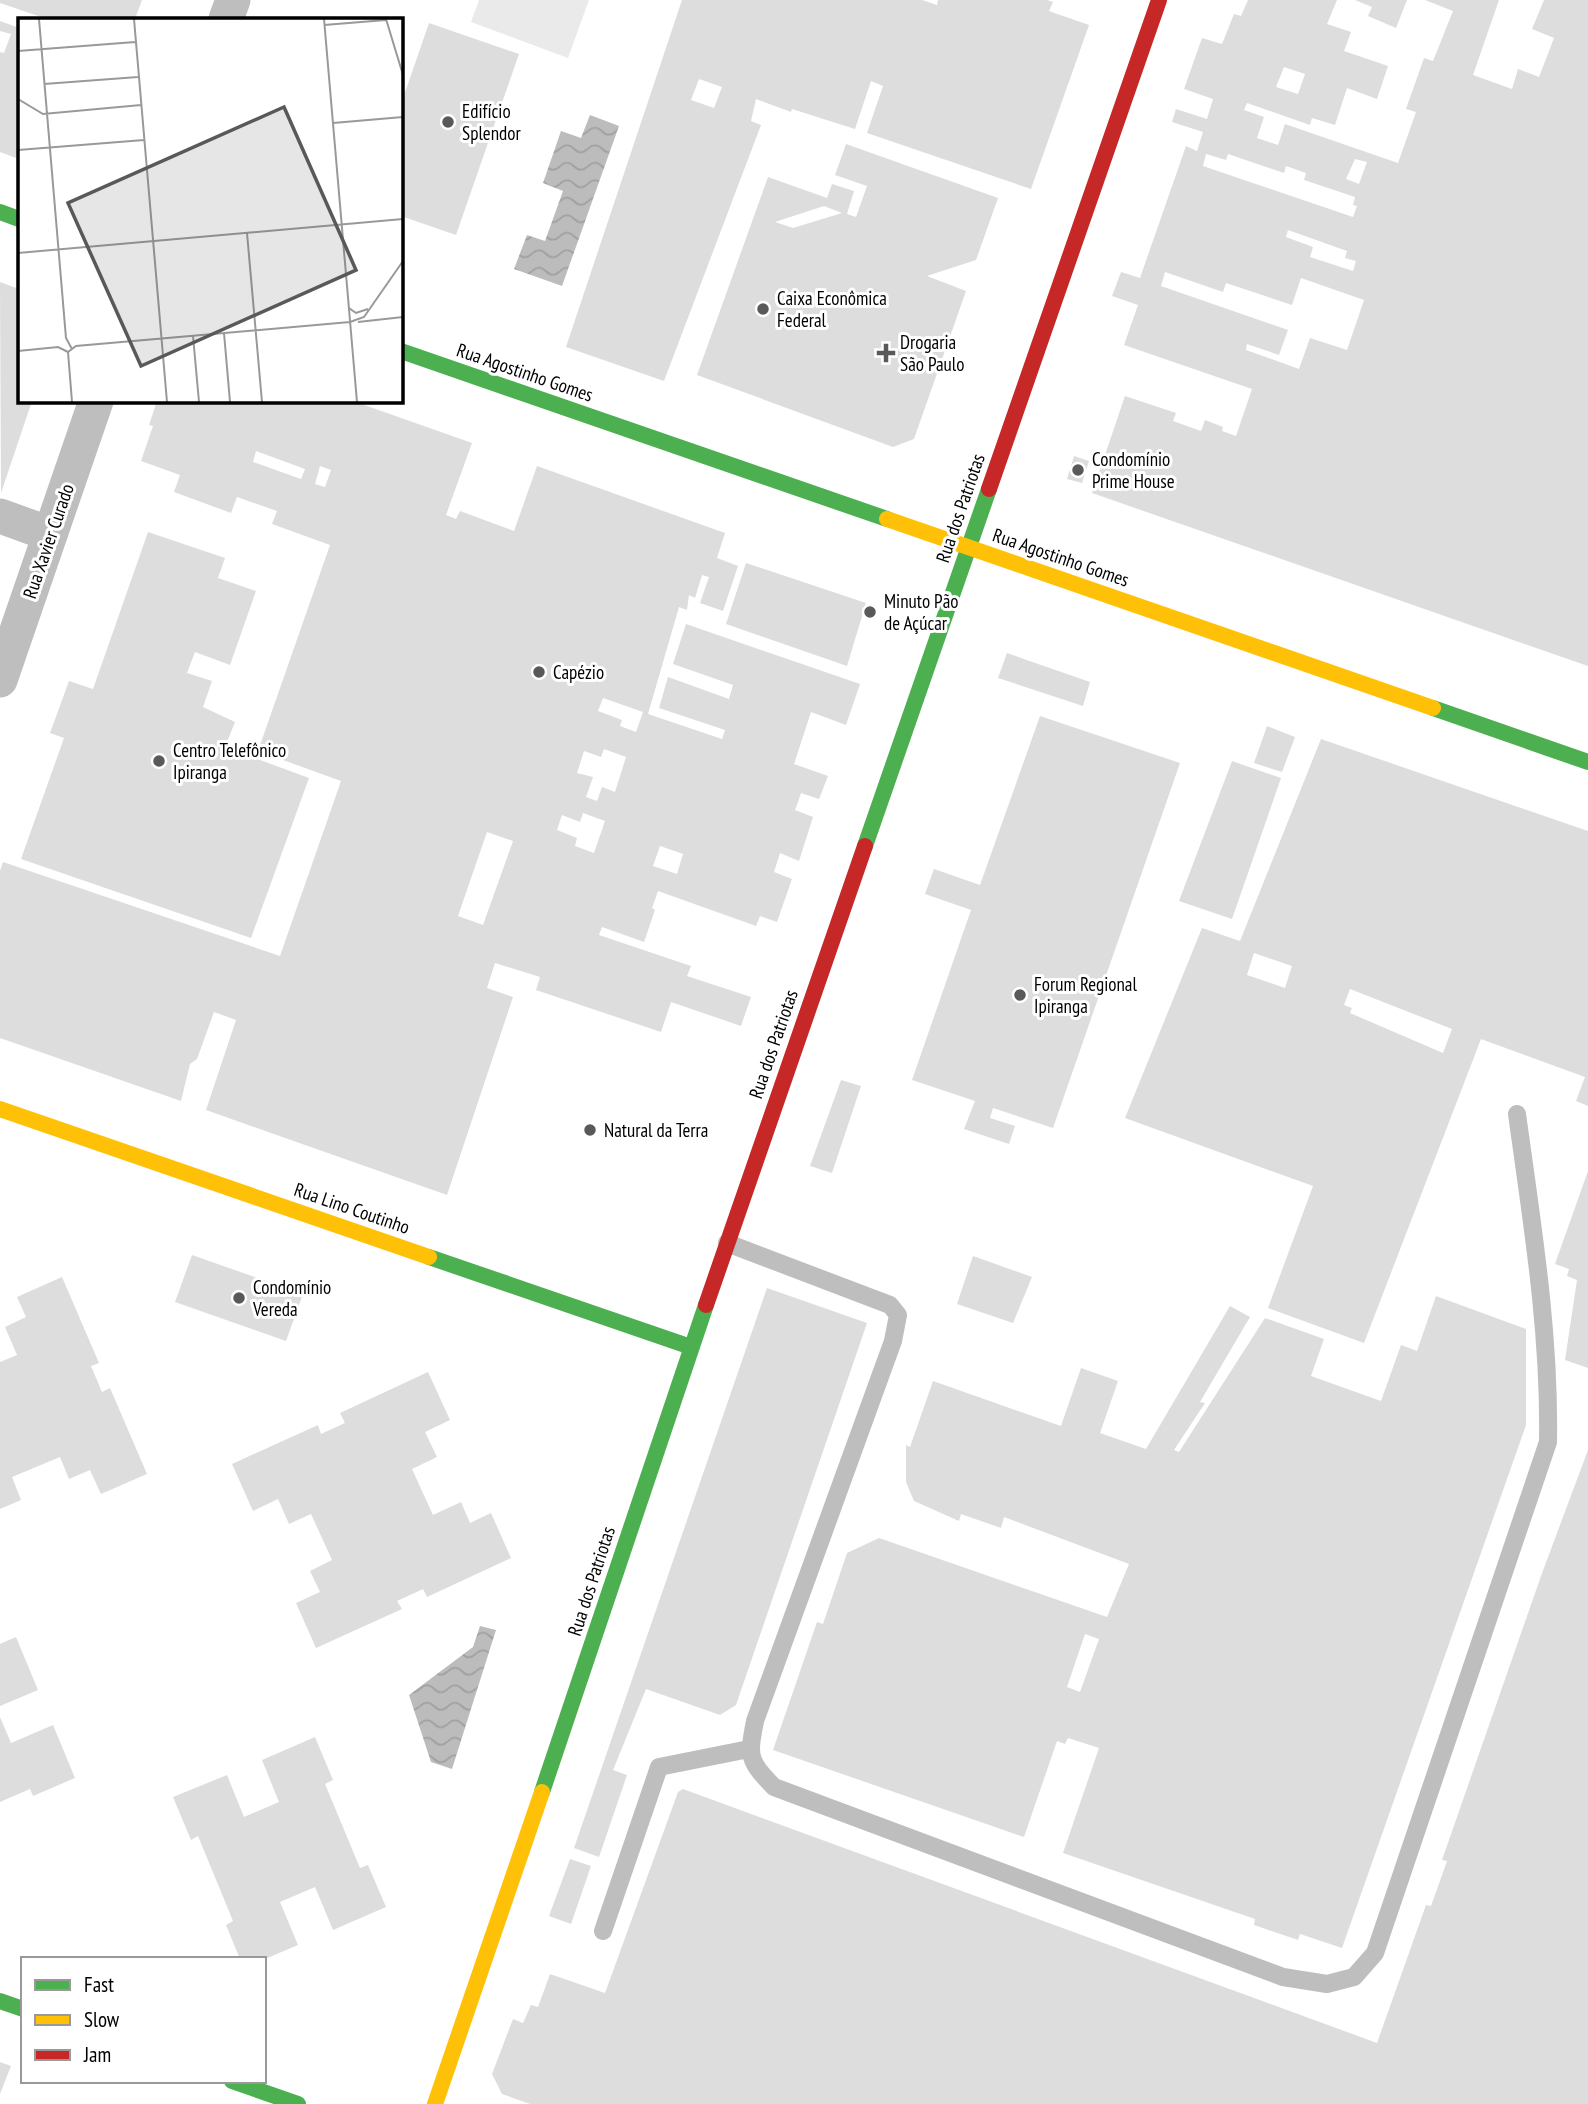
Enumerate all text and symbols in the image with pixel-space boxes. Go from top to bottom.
inset map [18,18,402,402]
place label: Edifício Splendor [462,99,521,145]
marker: Edifício Splendor [440,114,456,130]
place label: Caixa Econômica Federal [777,286,887,332]
marker: Caixa Econômica Federal [755,301,771,317]
place label: Drogaria São Paulo [900,330,965,376]
street label: Rua Agostinho Gomes [454,337,596,407]
marker: Drogaria São Paulo [878,345,894,361]
place label: Condomínio Prime House [1092,447,1175,493]
street label: Rua dos Patriotas [930,450,990,566]
marker: Condomínio Prime House [1070,462,1086,478]
street label: Rua Xavier Curado [17,480,79,602]
street label: Rua Agostinho Gomes [990,522,1132,592]
place label: Minuto Pão de Açúcar [884,589,959,635]
marker: Minuto Pão de Açúcar [862,604,878,620]
place label: Capézio [553,660,604,684]
marker: Capézio [531,664,547,680]
place label: Centro Telefônico Ipiranga [173,738,286,784]
marker: Centro Telefônico Ipiranga [151,753,167,769]
place label: Forum Regional Ipiranga [1034,972,1137,1018]
street label: Rua dos Patriotas [743,986,803,1102]
marker: Forum Regional Ipiranga [1012,987,1028,1003]
place label: Natural da Terra [604,1118,708,1142]
marker: Natural da Terra [582,1122,598,1138]
street label: Rua Lino Coutinho [291,1177,413,1239]
place label: Condomínio Vereda [252,1275,331,1321]
marker: Condomínio Vereda [231,1290,247,1306]
street label: Rua dos Patriotas [562,1523,620,1639]
legend [21,1957,266,2083]
text: Fast [84,1971,114,1998]
text: Slow [84,2006,120,2033]
text: Jam [83,2041,111,2068]

